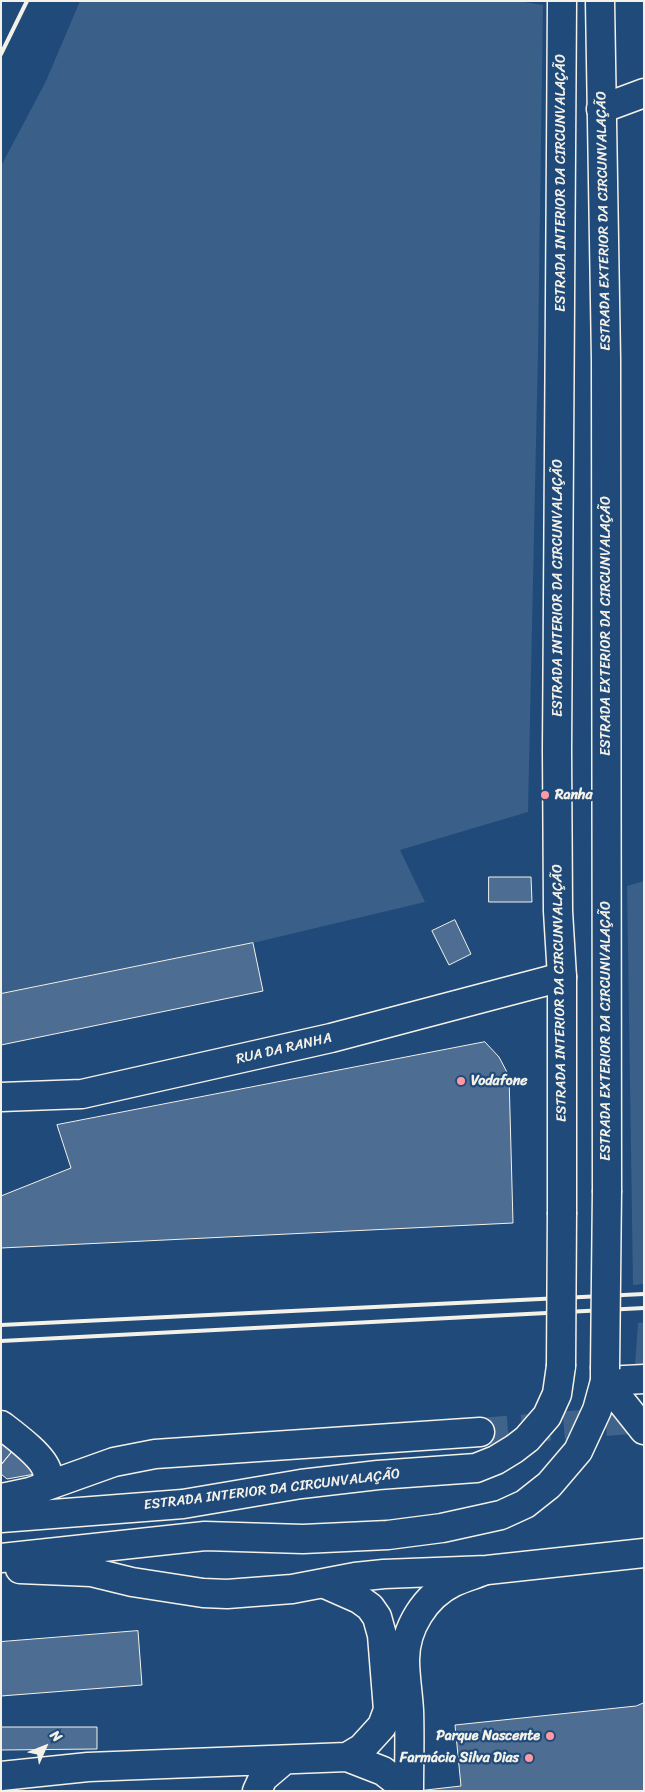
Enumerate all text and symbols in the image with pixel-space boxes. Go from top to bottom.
street label: ESTRADA INTERIOR DA CIRCUNVALAÇÃO [553,54,569,312]
street label: ESTRADA EXTERIOR DA CIRCUNVALAÇÃO [593,91,615,351]
street label: ESTRADA INTERIOR DA CIRCUNVALAÇÃO [550,459,566,717]
street label: ESTRADA EXTERIOR DA CIRCUNVALAÇÃO [598,496,614,756]
place label: Ranha [555,787,592,803]
marker: Ranha [539,789,551,801]
street label: ESTRADA INTERIOR DA CIRCUNVALAÇÃO [549,864,571,1122]
street label: ESTRADA EXTERIOR DA CIRCUNVALAÇÃO [598,901,614,1161]
street label: RUA DA RANHA [235,1030,333,1068]
place label: Vodafone [471,1073,527,1089]
marker: Vodafone [455,1075,467,1087]
street label: ESTRADA INTERIOR DA CIRCUNVALAÇÃO [143,1466,401,1514]
north arrow [20,1722,70,1772]
text: N [44,1724,69,1748]
place label: Parque Nascente [436,1728,540,1744]
marker: Parque Nascente [544,1730,556,1742]
place label: Farmácia Silva Dias [400,1750,519,1766]
marker: Farmácia Silva Dias [523,1752,535,1764]

